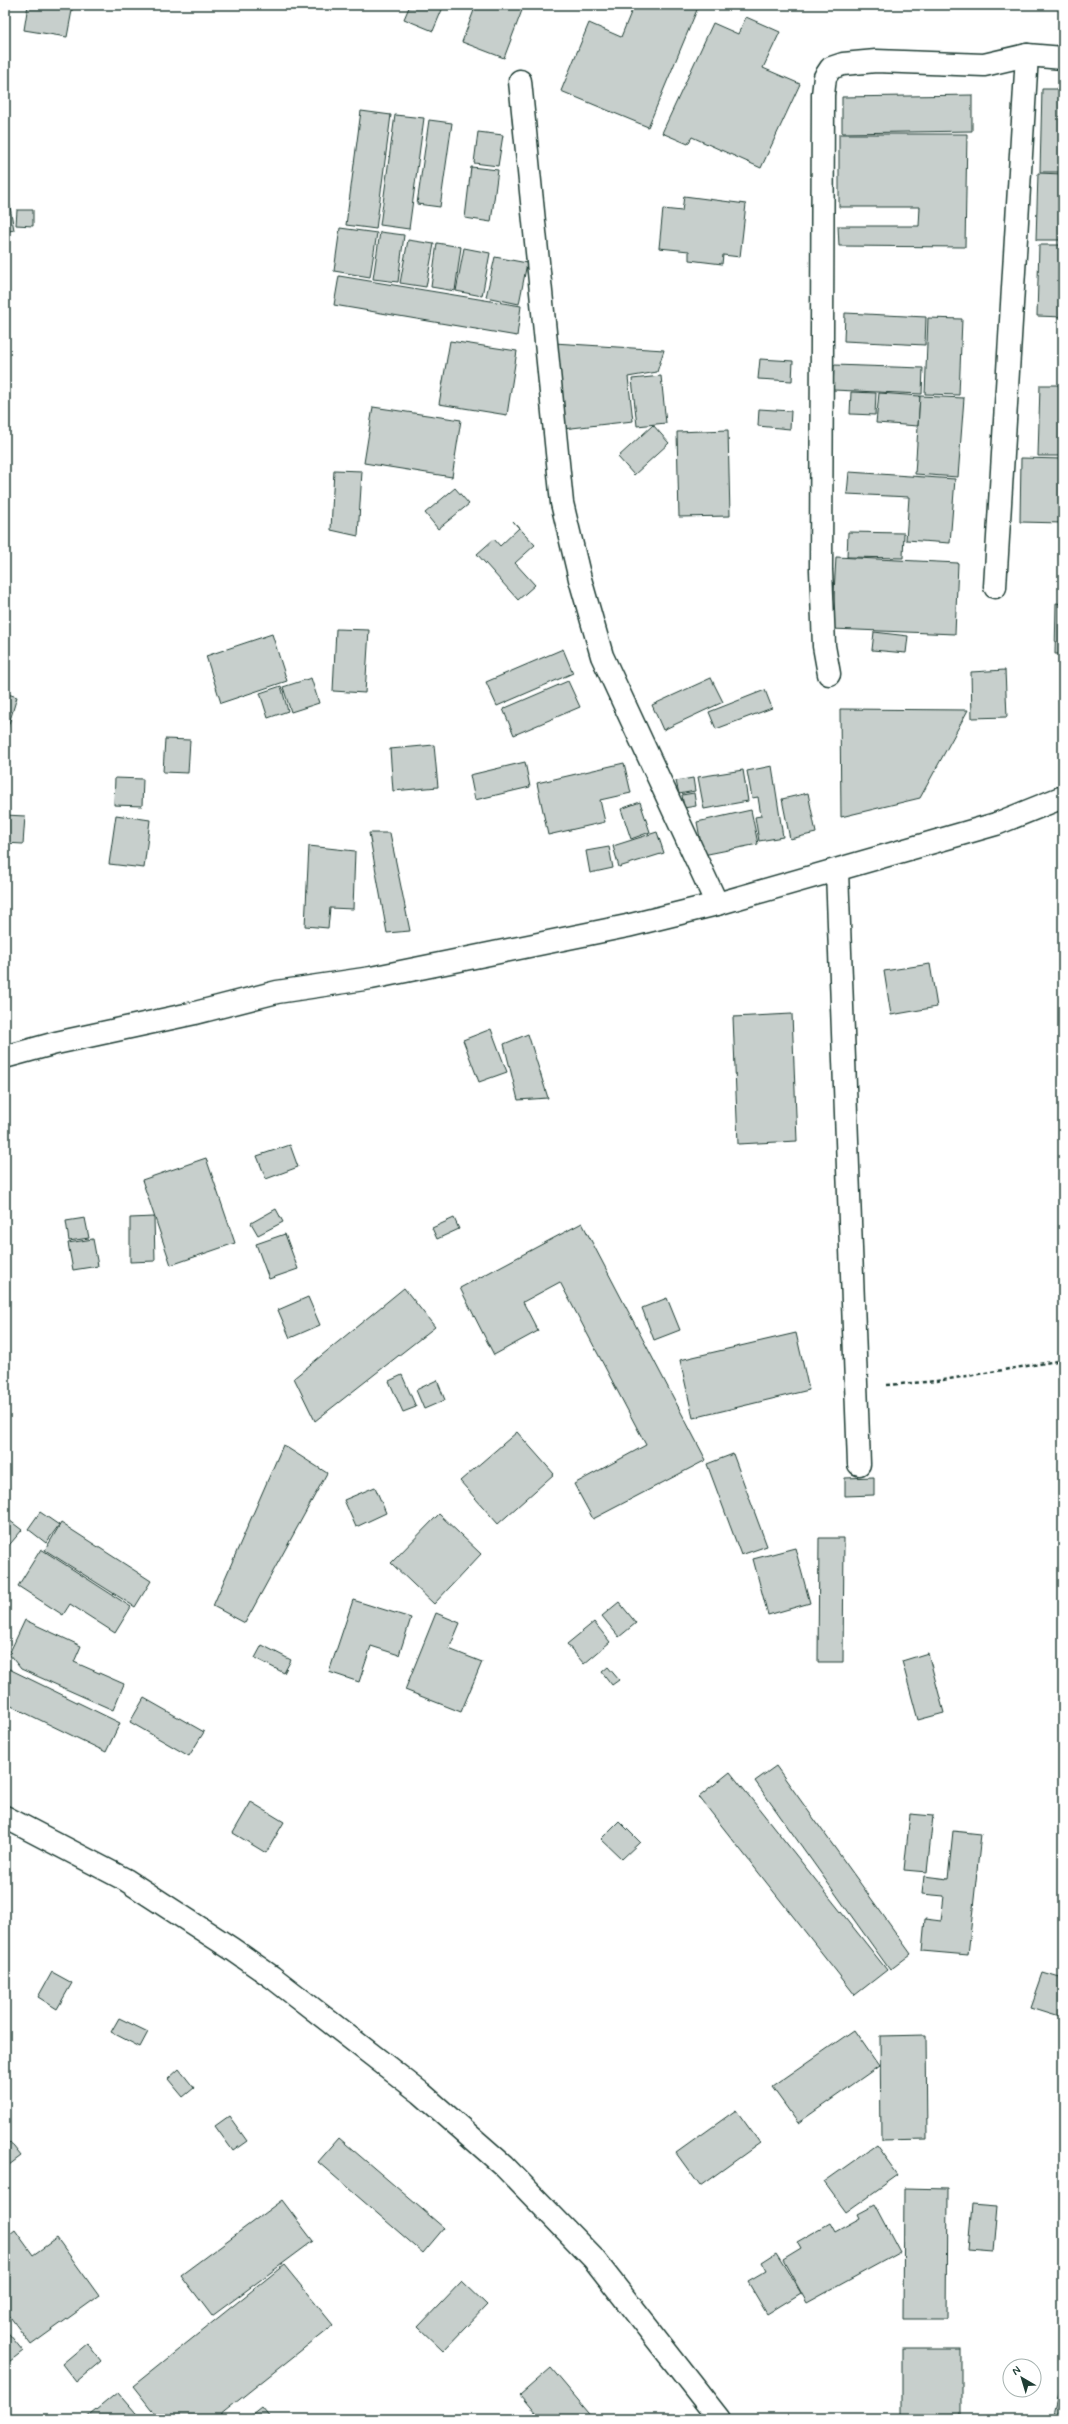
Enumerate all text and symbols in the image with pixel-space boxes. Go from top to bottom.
north arrow [1002,2358,1042,2398]
text: N [1009,2363,1024,2379]

